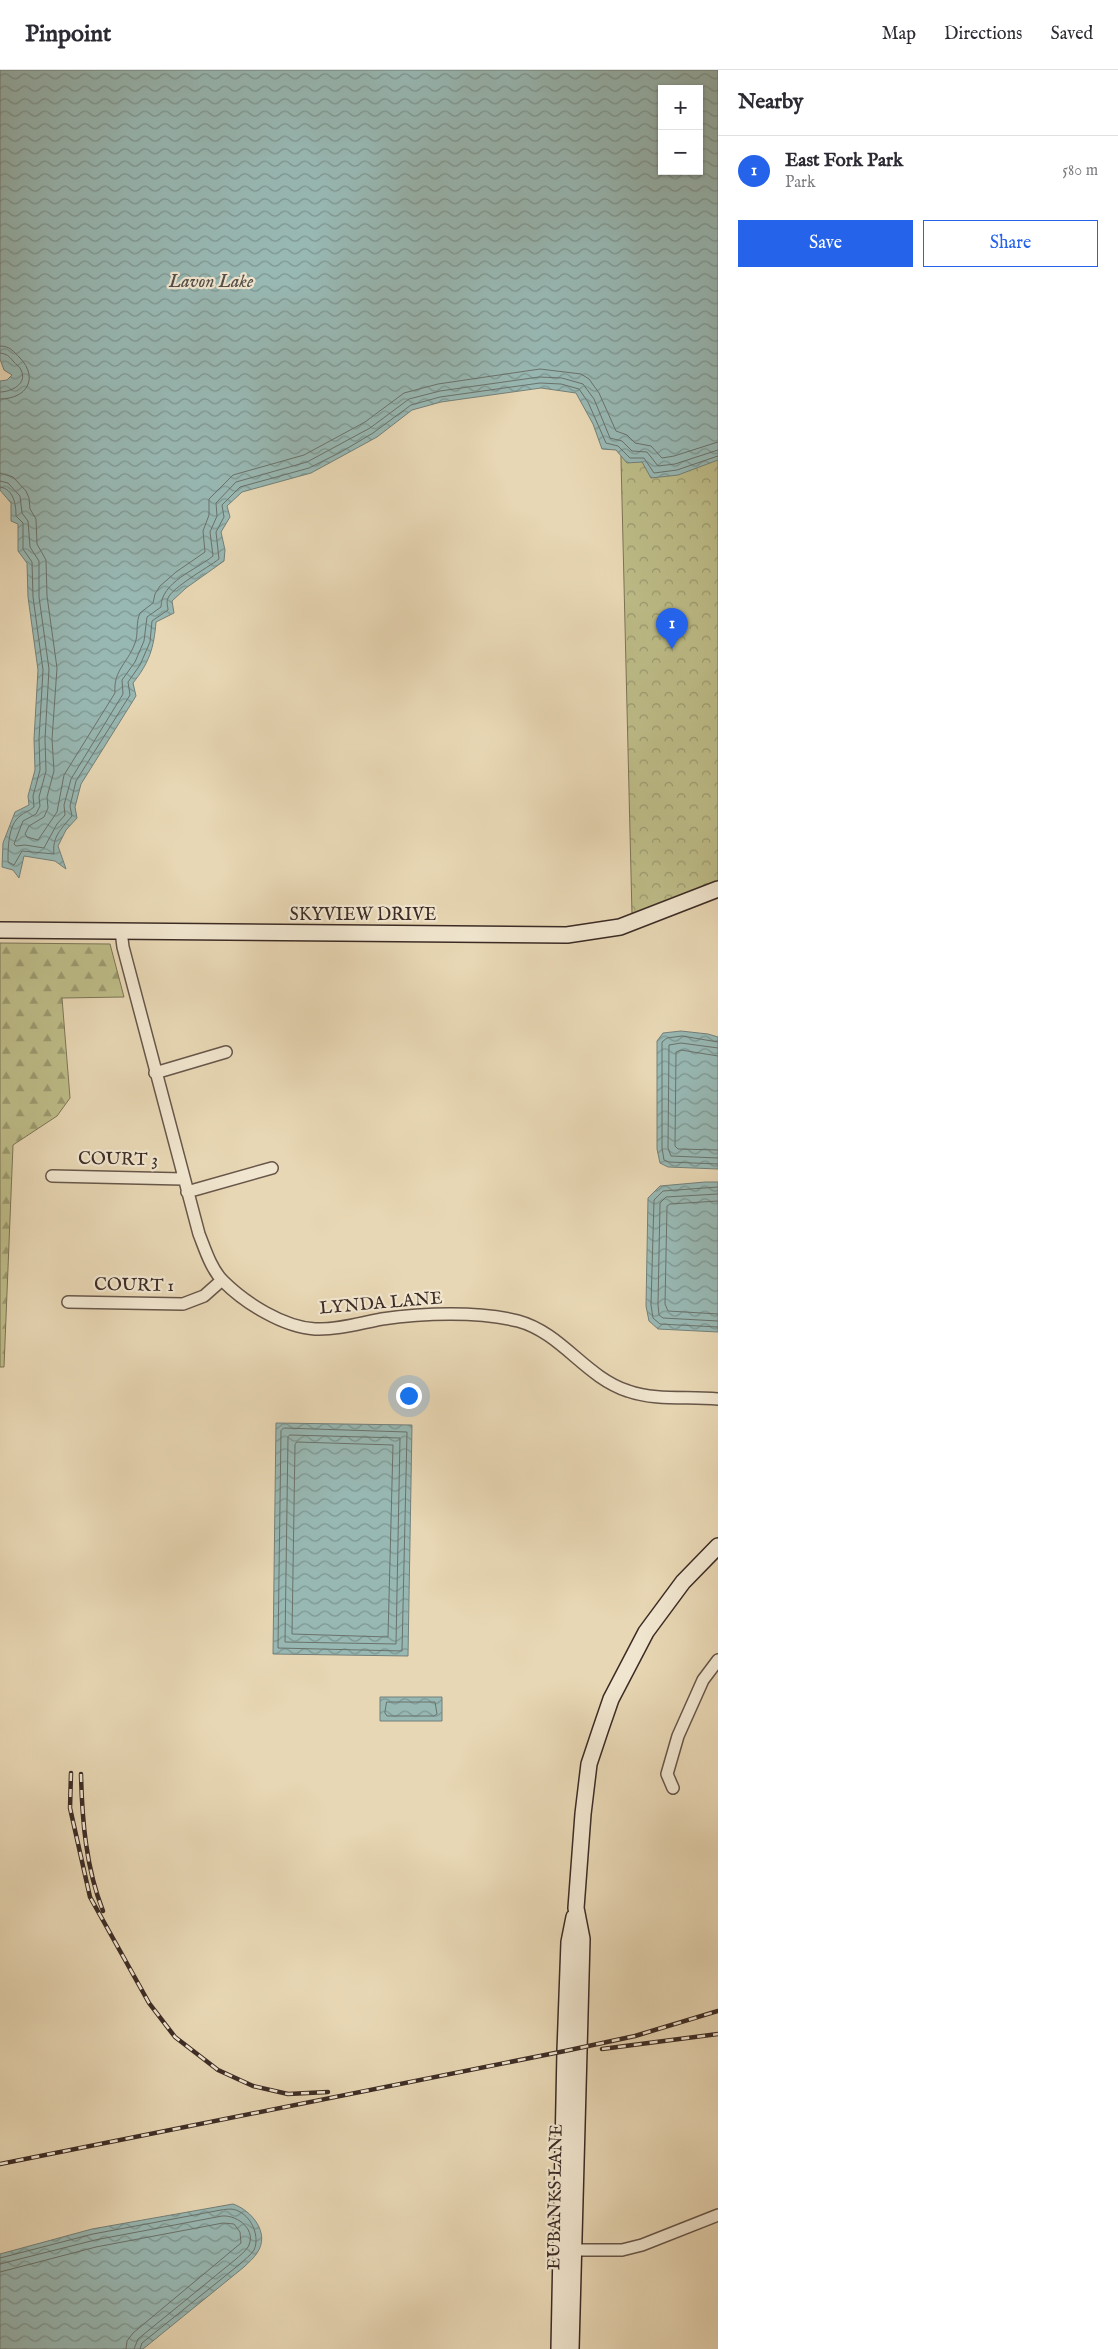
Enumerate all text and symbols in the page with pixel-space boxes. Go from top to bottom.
text: Pinpoint [25,19,111,50]
text: Map [882,23,916,46]
text: Directions [944,23,1022,46]
text: Saved [1050,23,1093,46]
map controls [658,85,703,175]
button: + [658,85,703,130]
text: Nearby [738,89,803,116]
button: − [658,130,703,175]
text: East Fork Park [785,149,903,173]
text: 1 [751,161,757,181]
text: 580 m [1062,161,1098,181]
text: Park [785,173,815,193]
button: Save [738,220,913,267]
button: Share [923,220,1098,267]
water label: Lavon Lake [168,270,254,294]
pin: 1 [656,608,688,649]
street label: SKYVIEW DRIVE [289,904,437,927]
street label: COURT 3 [78,1148,158,1172]
street label: COURT 1 [94,1274,174,1298]
street label: LYNDA LANE [318,1287,444,1321]
your location [396,1383,422,1409]
street label: EUBANKS LANE [543,2124,569,2270]

